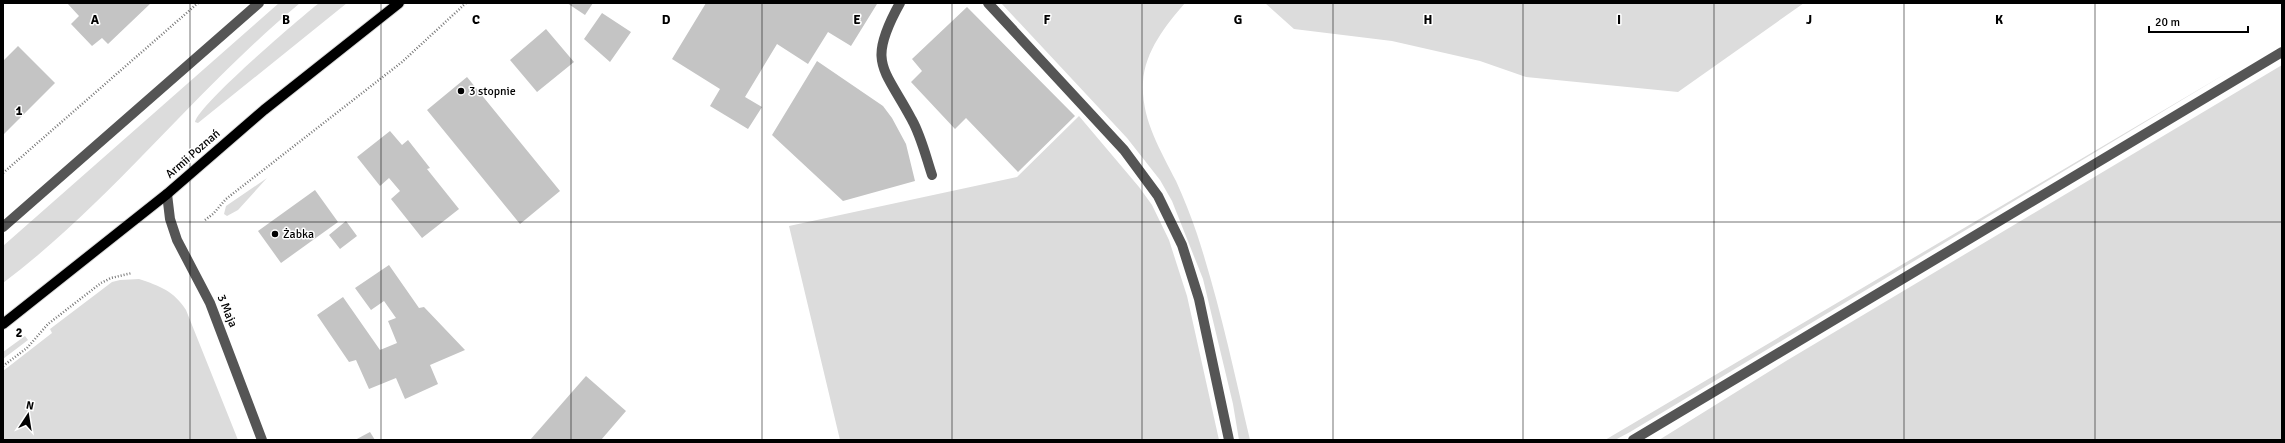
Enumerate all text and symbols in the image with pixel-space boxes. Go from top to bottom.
scale bar [2149,8,2248,34]
text: A [91,12,100,28]
text: B [282,12,290,28]
text: C [472,12,480,28]
text: D [662,12,671,28]
text: E [853,12,861,28]
text: F [1044,12,1051,28]
text: G [1234,12,1242,28]
text: H [1424,12,1432,28]
text: I [1617,12,1621,28]
text: J [1806,12,1812,28]
text: K [1995,12,2003,28]
text: 20 m [2155,15,2180,30]
place label: 3 stopnie [469,84,516,99]
marker: 3 stopnie [456,86,466,96]
text: 1 [15,103,23,119]
street label: Armii Poznań [163,126,223,182]
place label: Żabka [283,227,314,242]
marker: Żabka [270,229,280,239]
street label: 3 Maja [214,292,240,330]
text: 2 [15,325,23,341]
north arrow [8,395,48,435]
text: N [25,399,35,413]

